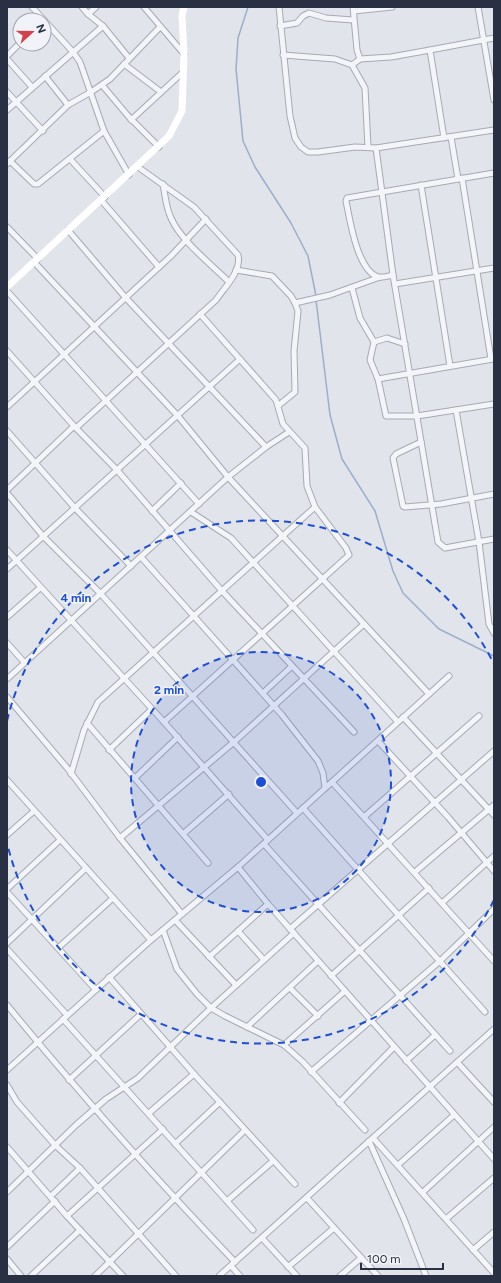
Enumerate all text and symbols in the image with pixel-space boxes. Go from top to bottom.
north arrow [12,12,52,52]
text: N [33,22,48,35]
text: 4 min [61,591,92,605]
text: 2 min [154,683,184,697]
centre of rings [254,775,268,789]
scale bar [361,1245,443,1271]
text: 100 m [367,1252,401,1266]

